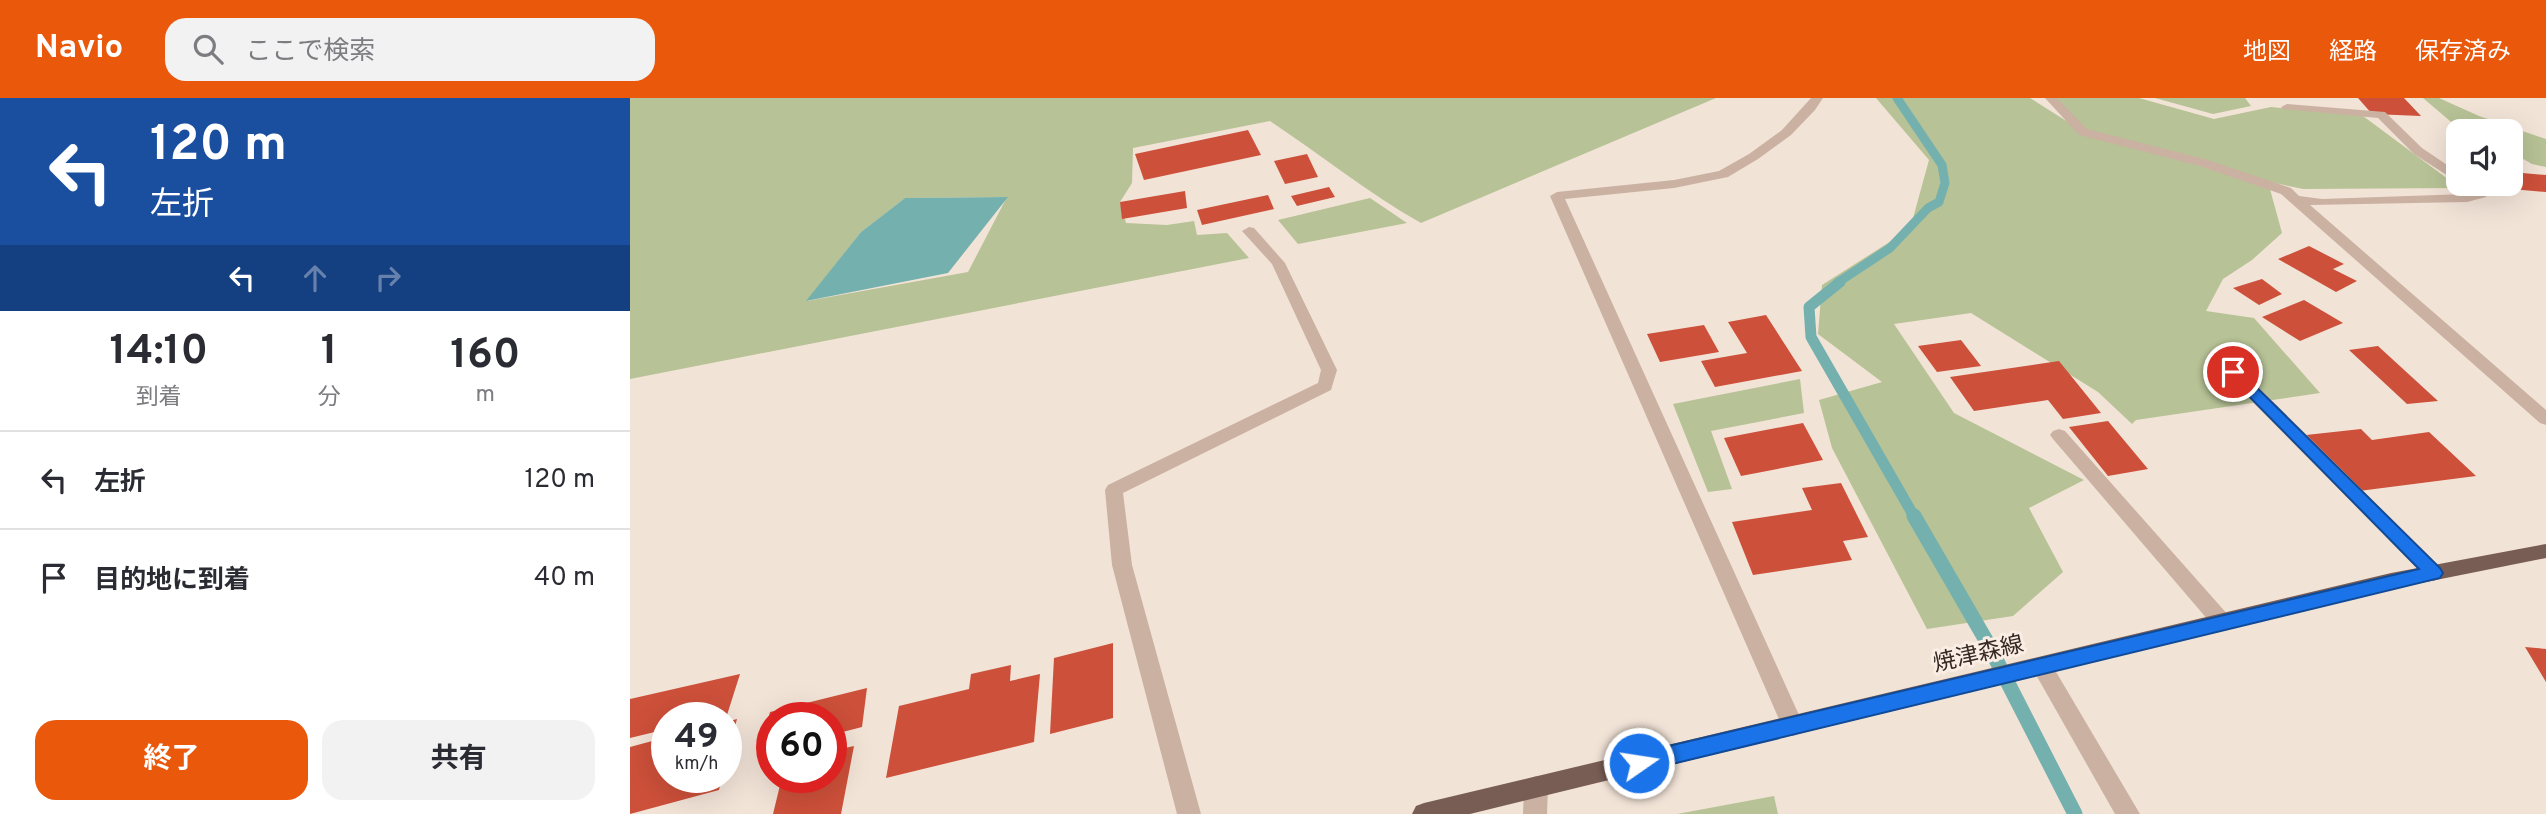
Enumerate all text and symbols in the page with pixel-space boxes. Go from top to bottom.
search box [165,18,655,81]
text: Navio [35,28,123,70]
icon: search [189,30,227,68]
text: ここで検索 [245,36,375,69]
text: 地図 [2243,38,2291,68]
text: 経路 [2329,38,2377,68]
text: 保存済み [2415,38,2511,68]
text: 120 m [150,116,287,178]
map controls [2446,119,2523,196]
button: sound [2446,119,2523,196]
icon: left [35,126,126,217]
text: 左折 [150,186,214,226]
icon: left [223,259,261,297]
icon: ahead [296,259,334,297]
icon: right [369,259,407,297]
text: 14:10 [110,326,208,379]
text: 1 [321,326,338,379]
text: 160 [450,330,520,383]
pin [2203,342,2263,402]
icon: arrive [2214,353,2252,391]
text: m [476,381,495,410]
text: 到着 [136,384,182,413]
text: 分 [318,384,341,413]
icon: left [35,461,73,499]
text: 120 m [525,464,595,497]
text: 左折 [94,467,146,500]
icon: arrive [35,559,73,597]
text: 40 m [534,562,595,595]
text: 目的地に到着 [94,565,250,598]
street label: 焼津森線 [1930,631,2027,680]
speed limit sign: 60 [756,702,847,793]
text: 49 [674,716,719,760]
button: 終了 [35,720,308,800]
button: 共有 [322,720,595,800]
position arrow [1602,726,1676,800]
text: km/h [675,753,718,776]

